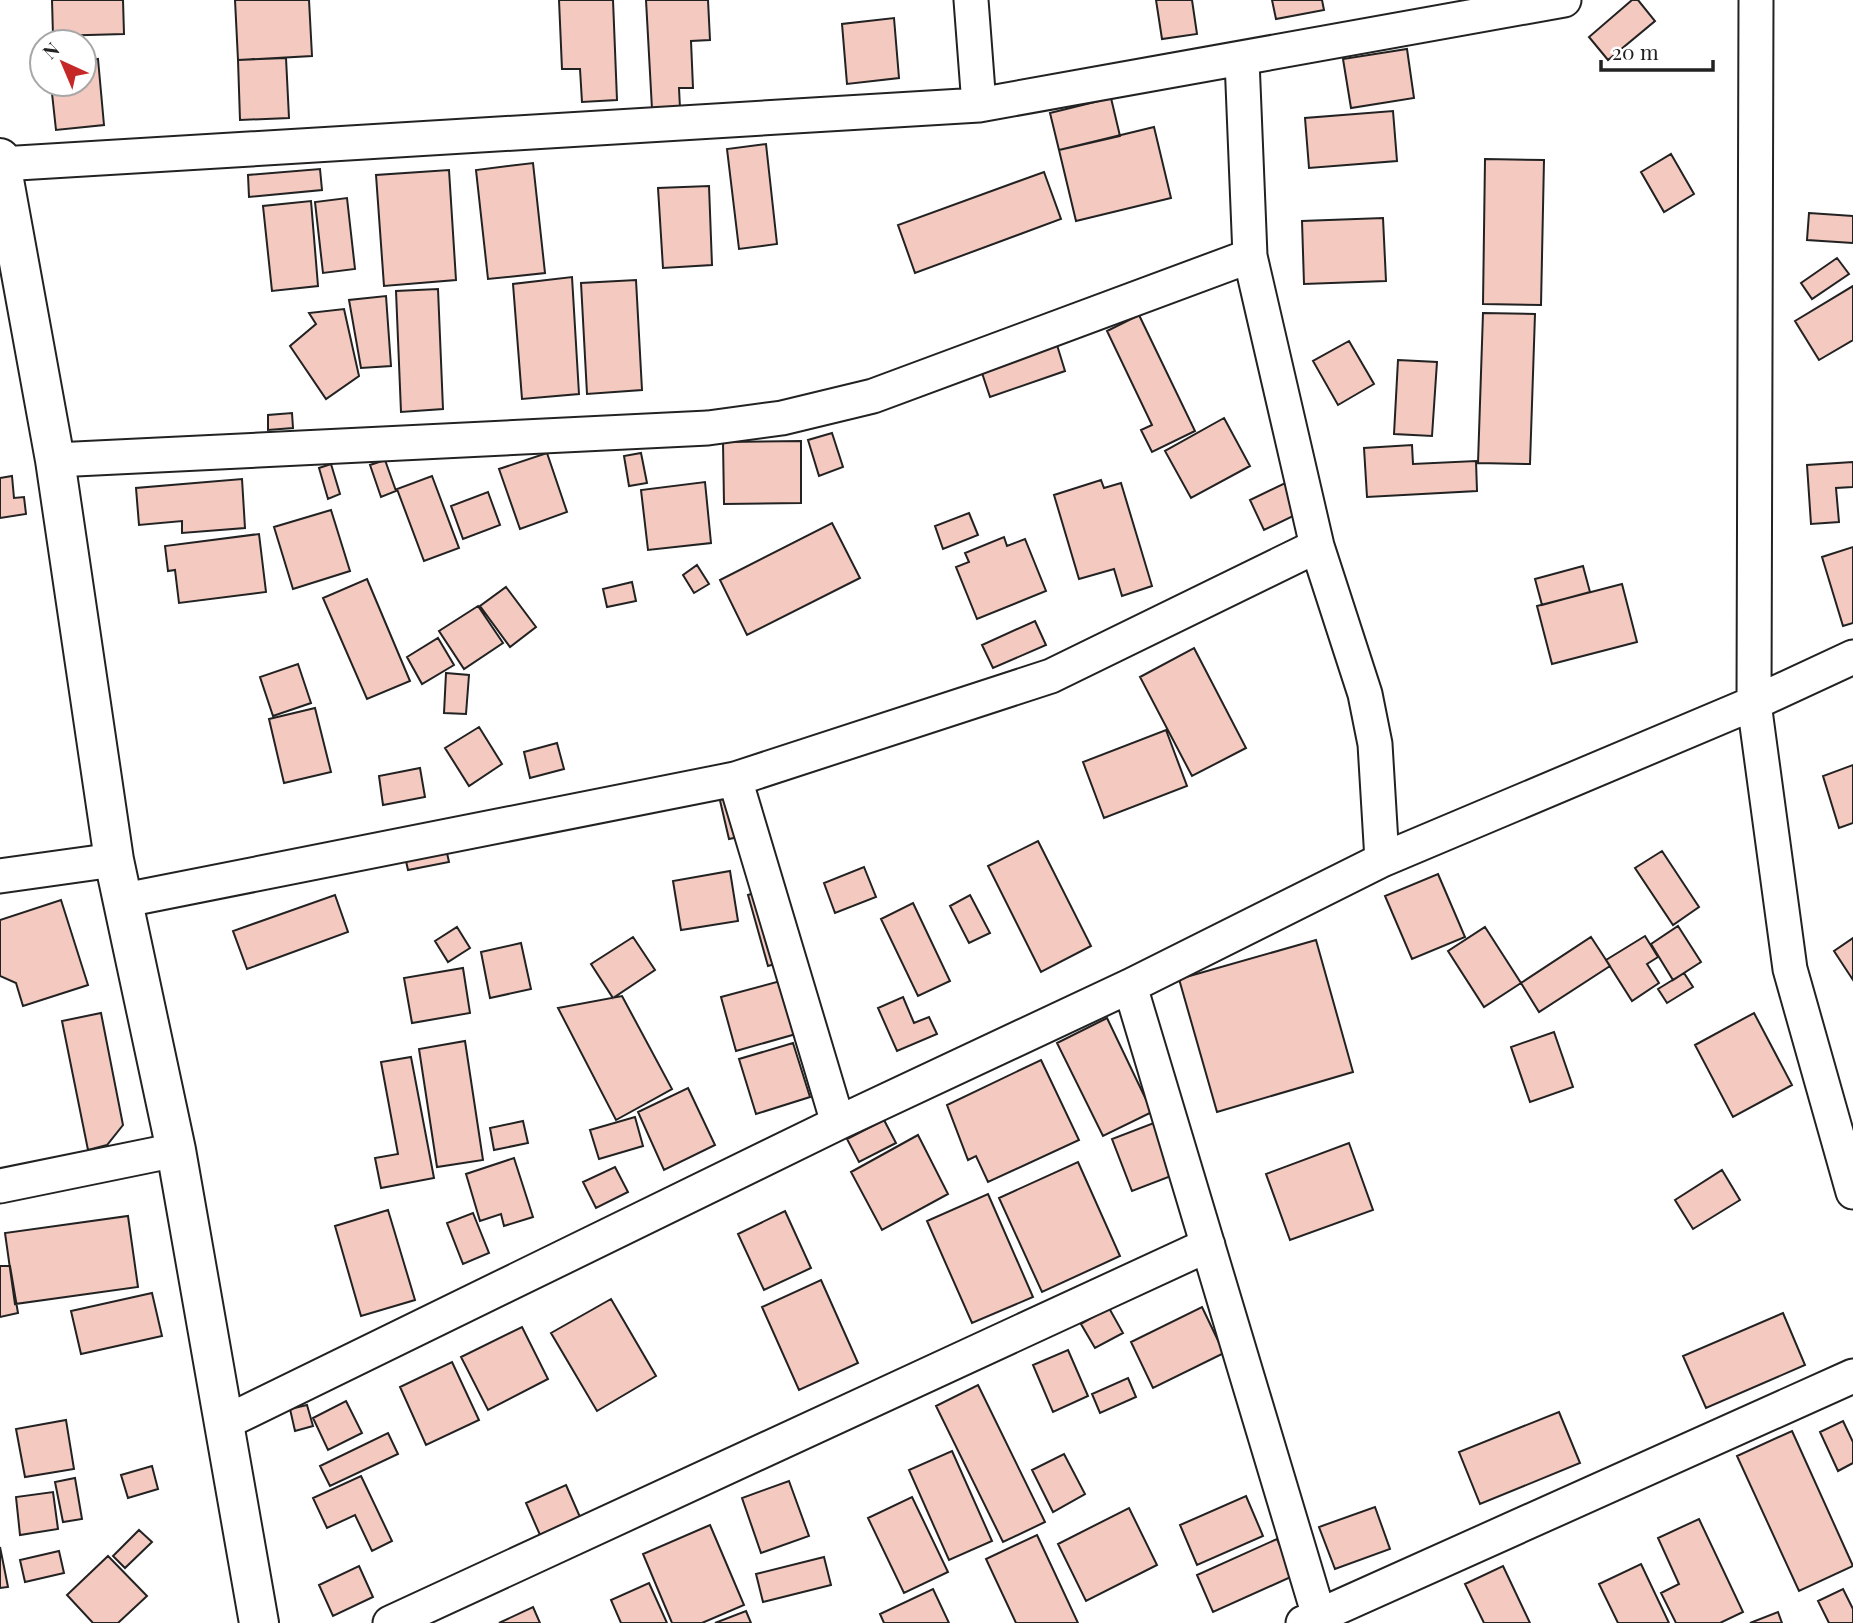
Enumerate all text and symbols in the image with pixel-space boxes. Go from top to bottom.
north arrow [28,28,98,98]
scale bar [1601,28,1713,72]
text: N [37,36,65,64]
text: 20 m [1612,37,1659,65]

